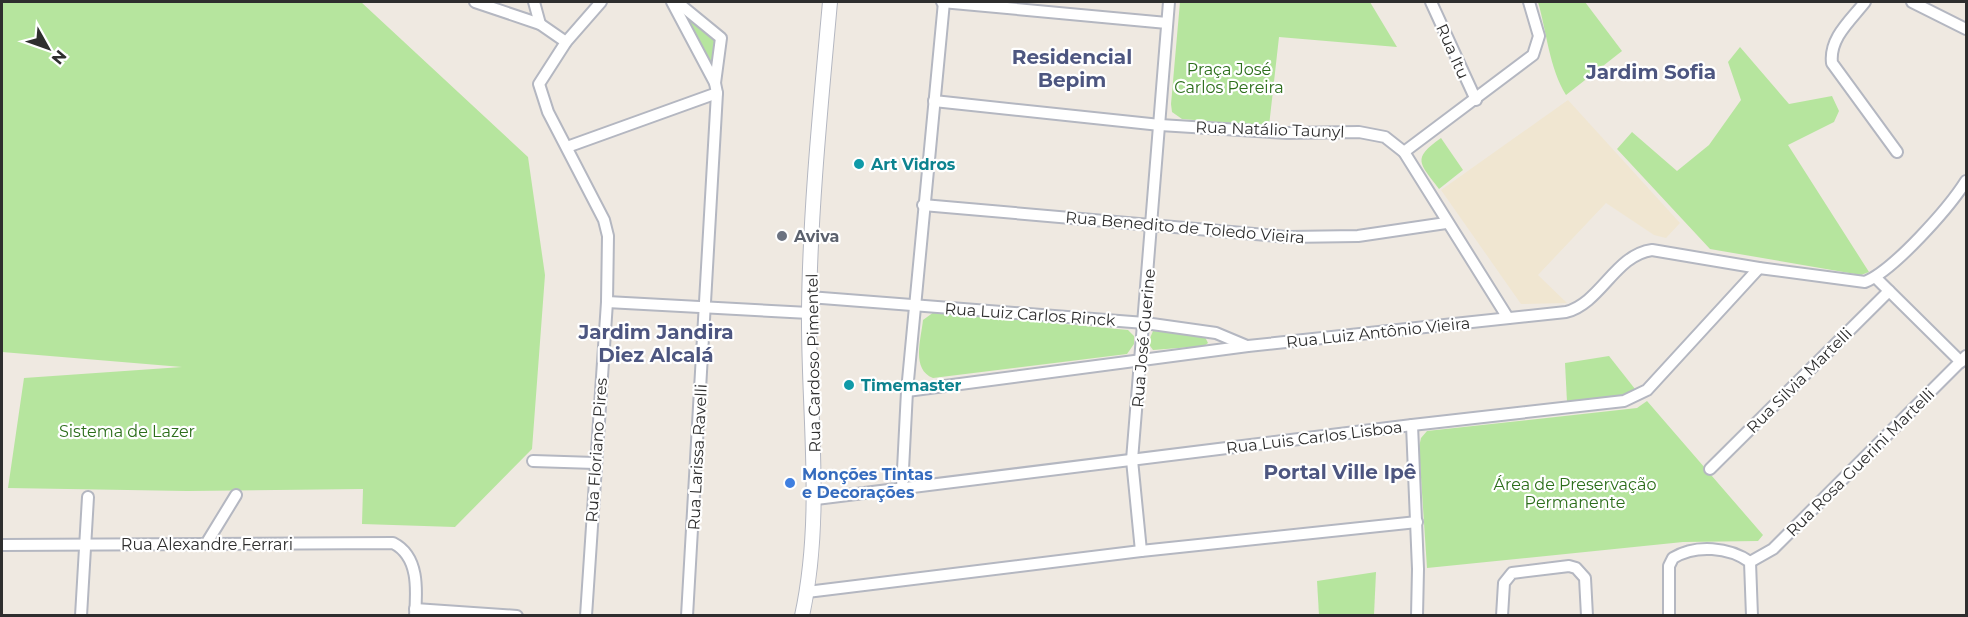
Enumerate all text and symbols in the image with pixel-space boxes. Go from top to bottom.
north arrow [18,18,78,78]
street label: Rua Itu [1432,21,1473,82]
district label: Residencial Bepim [1012,45,1132,92]
text: N [48,46,71,68]
park label: Praça José Carlos Pereira [1174,60,1284,97]
district label: Jardim Sofia [1585,60,1716,84]
street label: Rua Natálio Taunyl [1195,117,1345,142]
place label: Art Vidros [870,155,956,174]
marker: Art Vidros [852,157,866,171]
street label: Rua Benedito de Toledo Vieira [1065,208,1305,247]
place label: Aviva [793,227,839,246]
marker: Aviva [775,229,789,243]
street label: Rua José Guerine [1128,268,1159,408]
street label: Rua Cardoso Pimentel [802,273,825,453]
street label: Rua Luiz Carlos Rinck [944,299,1116,330]
street label: Rua Luiz Antônio Vieira [1285,313,1471,352]
district label: Jardim Jandira Diez Alcalá [577,320,734,367]
street label: Rua Silvia Martelli [1743,324,1856,437]
place label: Timemaster [861,376,962,395]
street label: Rua Floriano Pires [582,377,611,523]
marker: Timemaster [842,378,856,392]
street label: Rua Larissa Ravelli [684,383,711,531]
street label: Rua Rosa Guerini Martelli [1782,384,1938,540]
street label: Rua Luis Carlos Lisboa [1225,417,1403,458]
park label: Sistema de Lazer [59,422,195,441]
district label: Portal Ville Ipê [1264,460,1416,484]
place label: Monções Tintas e Decorações [802,465,933,503]
park label: Área de Preservação Permanente [1494,475,1656,512]
marker: Monções Tintas e Decorações [783,476,797,490]
street label: Rua Alexandre Ferrari [121,535,293,554]

